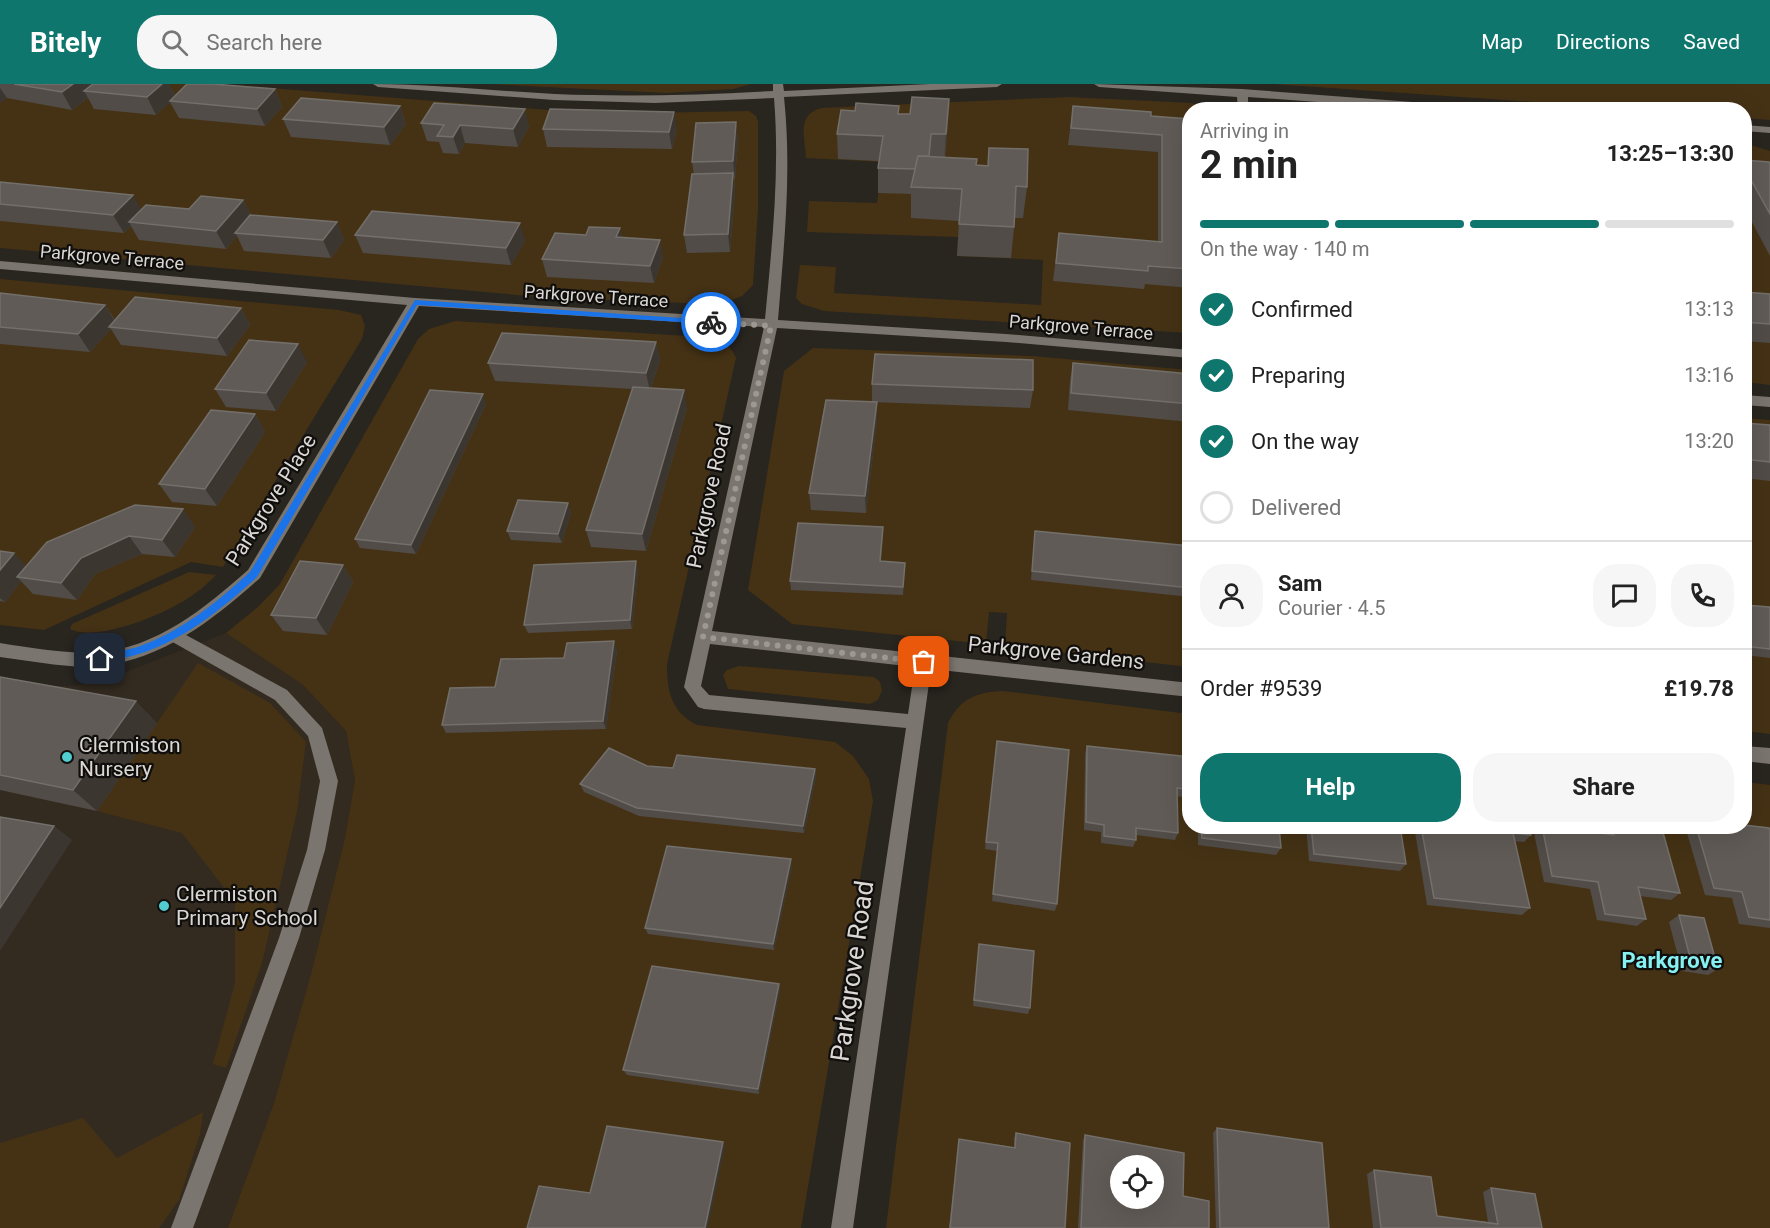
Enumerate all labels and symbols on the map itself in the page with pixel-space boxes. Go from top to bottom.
street label: Parkgrove Terrace [39,240,185,274]
street label: Parkgrove Terrace [523,280,669,312]
courier [681,292,741,352]
street label: Parkgrove Terrace [1008,310,1154,344]
street label: Parkgrove Road [682,422,736,570]
street label: Parkgrove Place [221,430,321,570]
street label: Parkgrove Gardens [967,632,1145,674]
pin [74,633,125,684]
pin [898,636,949,687]
place label: Clermiston Nursery [79,733,181,781]
marker: Clermiston Nursery [60,750,74,764]
street label: Parkgrove Road [824,879,880,1063]
place label: Clermiston Primary School [176,882,318,930]
marker: Clermiston Primary School [157,899,171,913]
district label: Parkgrove [1622,948,1723,973]

